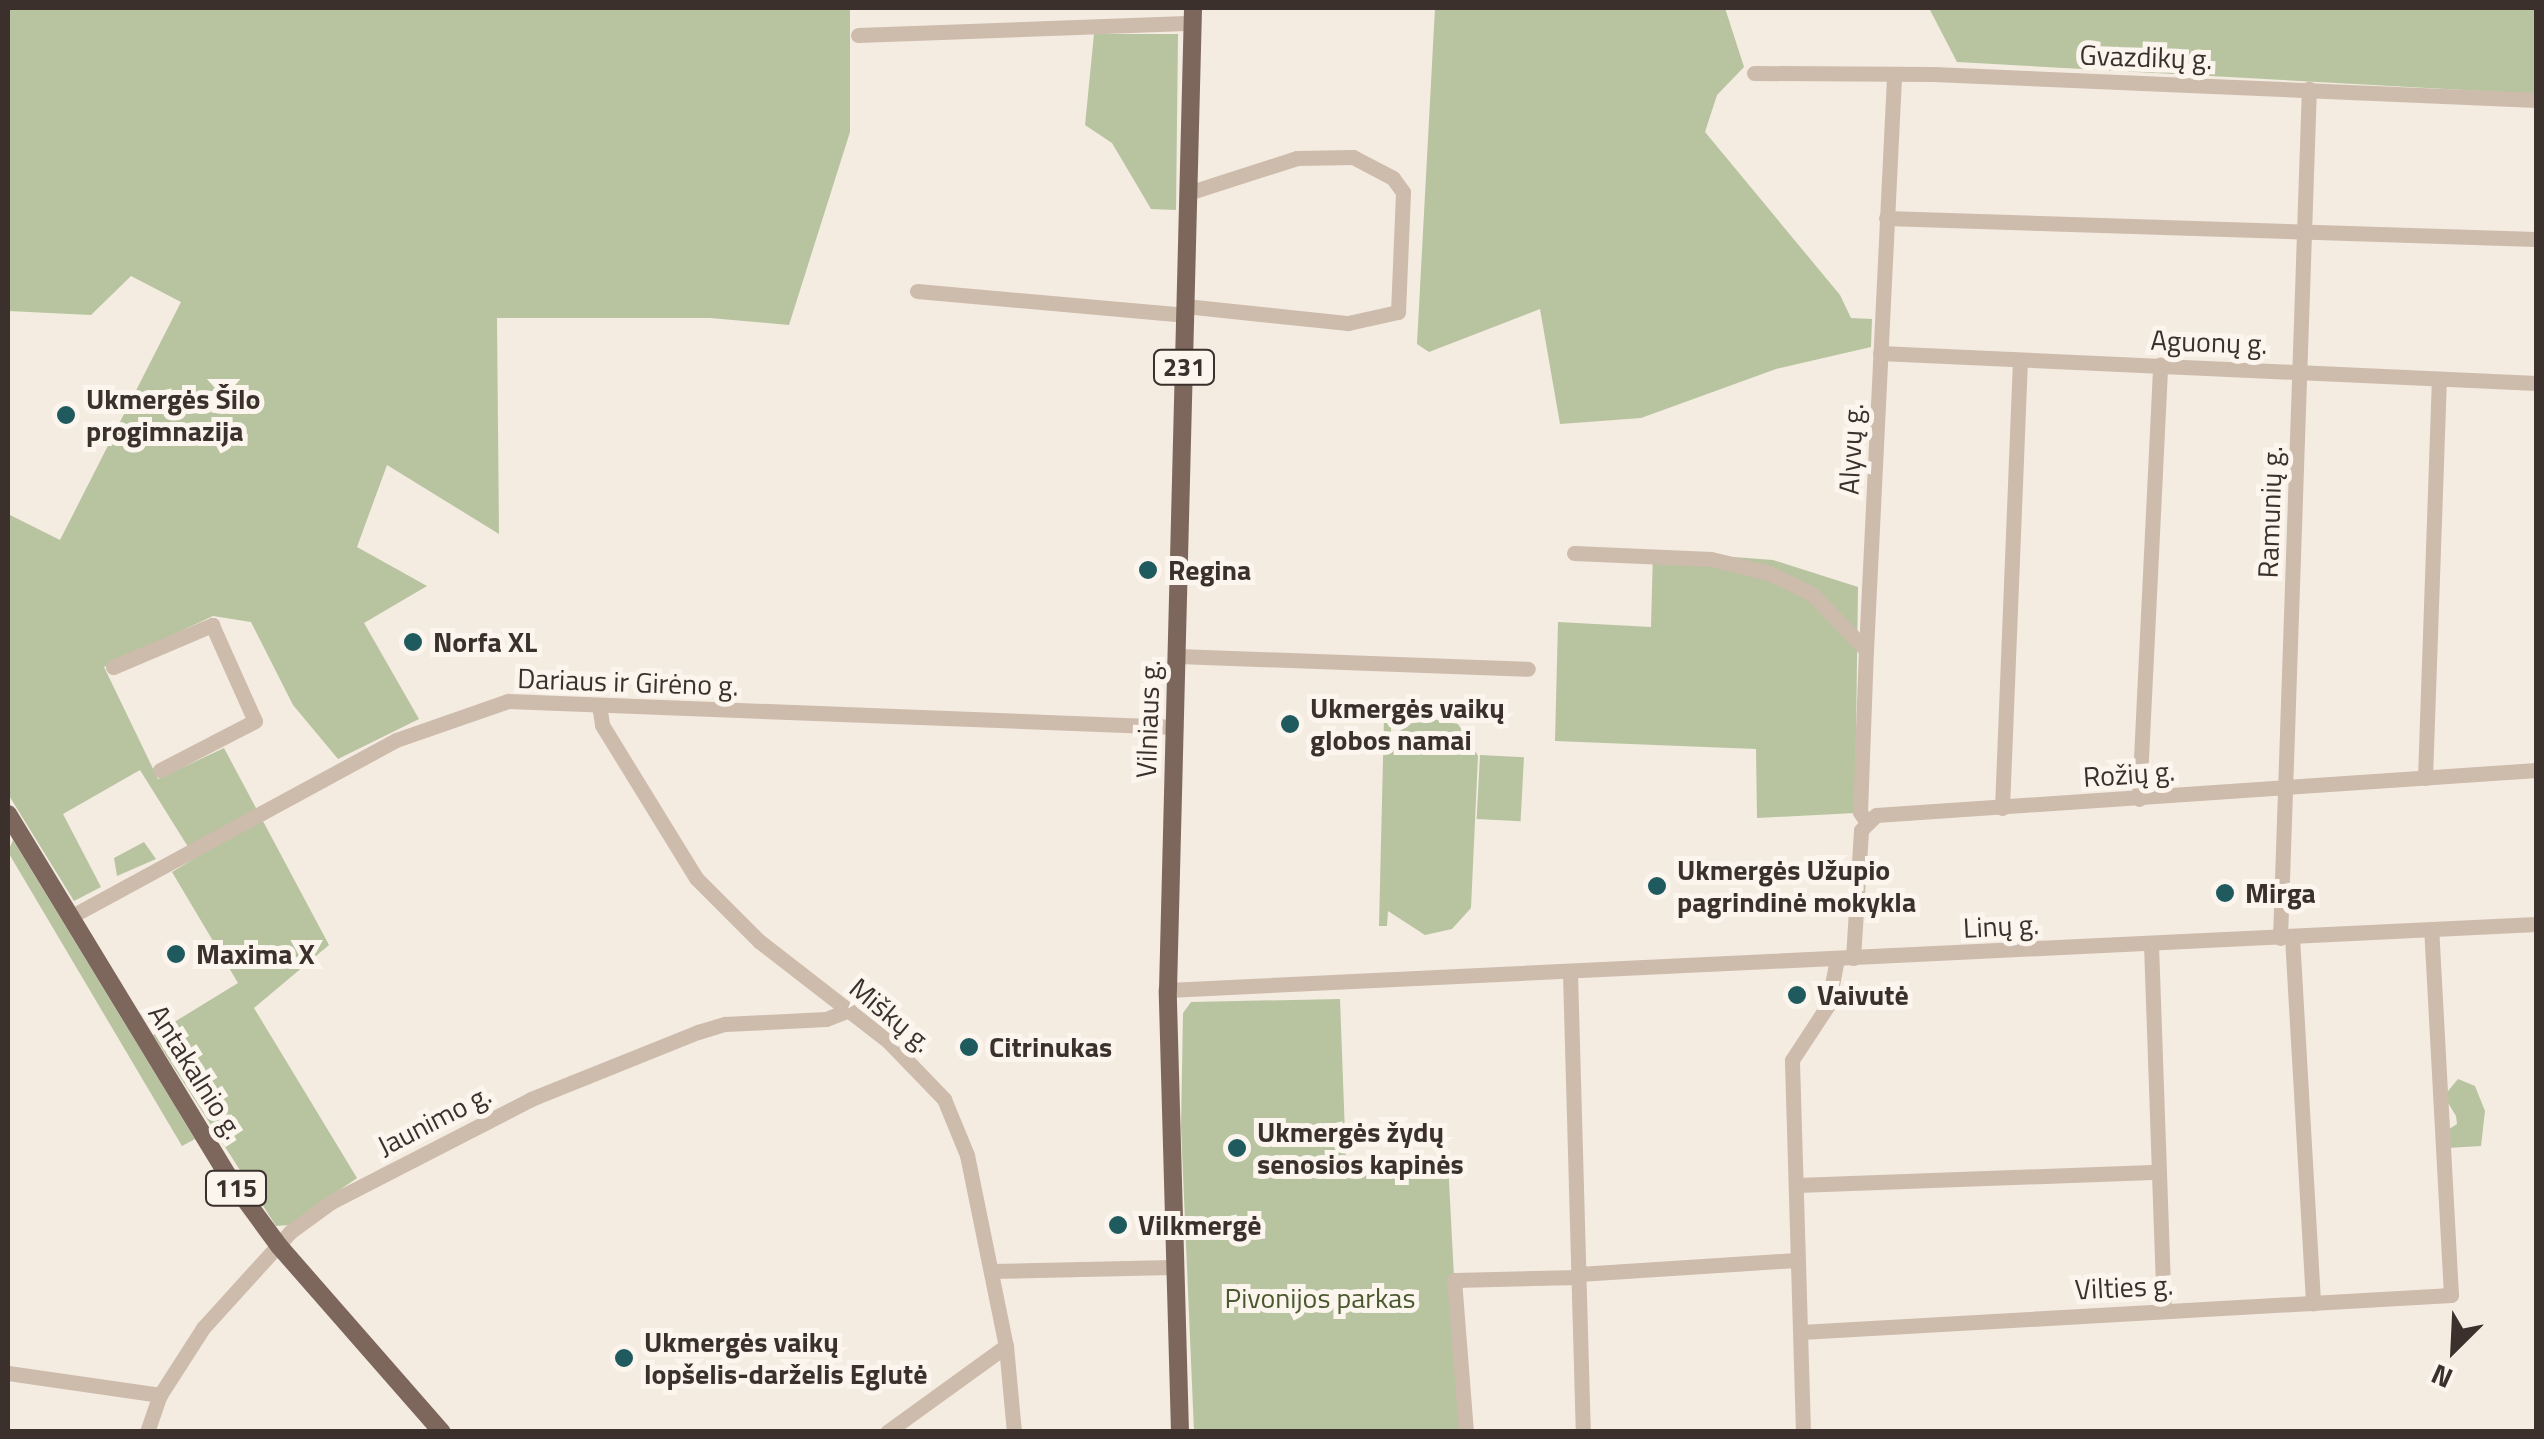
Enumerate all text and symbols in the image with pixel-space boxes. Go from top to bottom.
street label: Gvazdikų g. [2079,38,2213,76]
street label: Aguonų g. [2150,323,2268,361]
road number: 231 [1152,347,1216,387]
place label: Ukmergės Šilo progimnazija [86,382,260,448]
street label: Alyvų g. [1832,402,1870,496]
marker: Ukmergės Šilo progimnazija [55,404,77,426]
street label: Ramunių g. [2251,445,2289,579]
place label: Regina [1168,553,1251,587]
marker: Regina [1137,559,1159,581]
place label: Norfa XL [433,625,537,659]
marker: Norfa XL [402,631,424,653]
street label: Vilniaus g. [1129,659,1167,779]
street label: Dariaus ir Girėno g. [517,661,739,703]
place label: Ukmergės vaikų globos namai [1310,691,1505,757]
marker: Ukmergės vaikų globos namai [1279,713,1301,735]
street label: Rožių g. [2082,754,2176,794]
place label: Ukmergės Užupio pagrindinė mokykla [1677,853,1916,919]
marker: Ukmergės Užupio pagrindinė mokykla [1646,875,1668,897]
place label: Mirga [2245,876,2316,910]
marker: Mirga [2214,882,2236,904]
street label: Linų g. [1962,907,2040,945]
place label: Maxima X [196,937,315,971]
marker: Maxima X [165,943,187,965]
street label: Miškų g. [843,971,939,1059]
place label: Vaivutė [1817,978,1909,1012]
marker: Vaivutė [1786,984,1808,1006]
street label: Antakalnio g. [142,999,250,1145]
place label: Citrinukas [989,1030,1112,1064]
marker: Citrinukas [958,1036,980,1058]
street label: Jaunimo g. [372,1077,496,1163]
place label: Ukmergės žydų senosios kapinės [1257,1115,1464,1181]
marker: Ukmergės žydų senosios kapinės [1226,1137,1248,1159]
road number: 115 [204,1168,268,1208]
place label: Vilkmergė [1138,1208,1262,1242]
marker: Vilkmergė [1107,1214,1129,1236]
street label: Vilties g. [2074,1268,2174,1306]
park label: Pivonijos parkas [1225,1281,1415,1315]
north arrow [2404,1299,2504,1399]
place label: Ukmergės vaikų lopšelis-darželis Eglutė [644,1325,927,1391]
marker: Ukmergės vaikų lopšelis-darželis Eglutė [613,1347,635,1369]
text: N [2424,1353,2459,1400]

